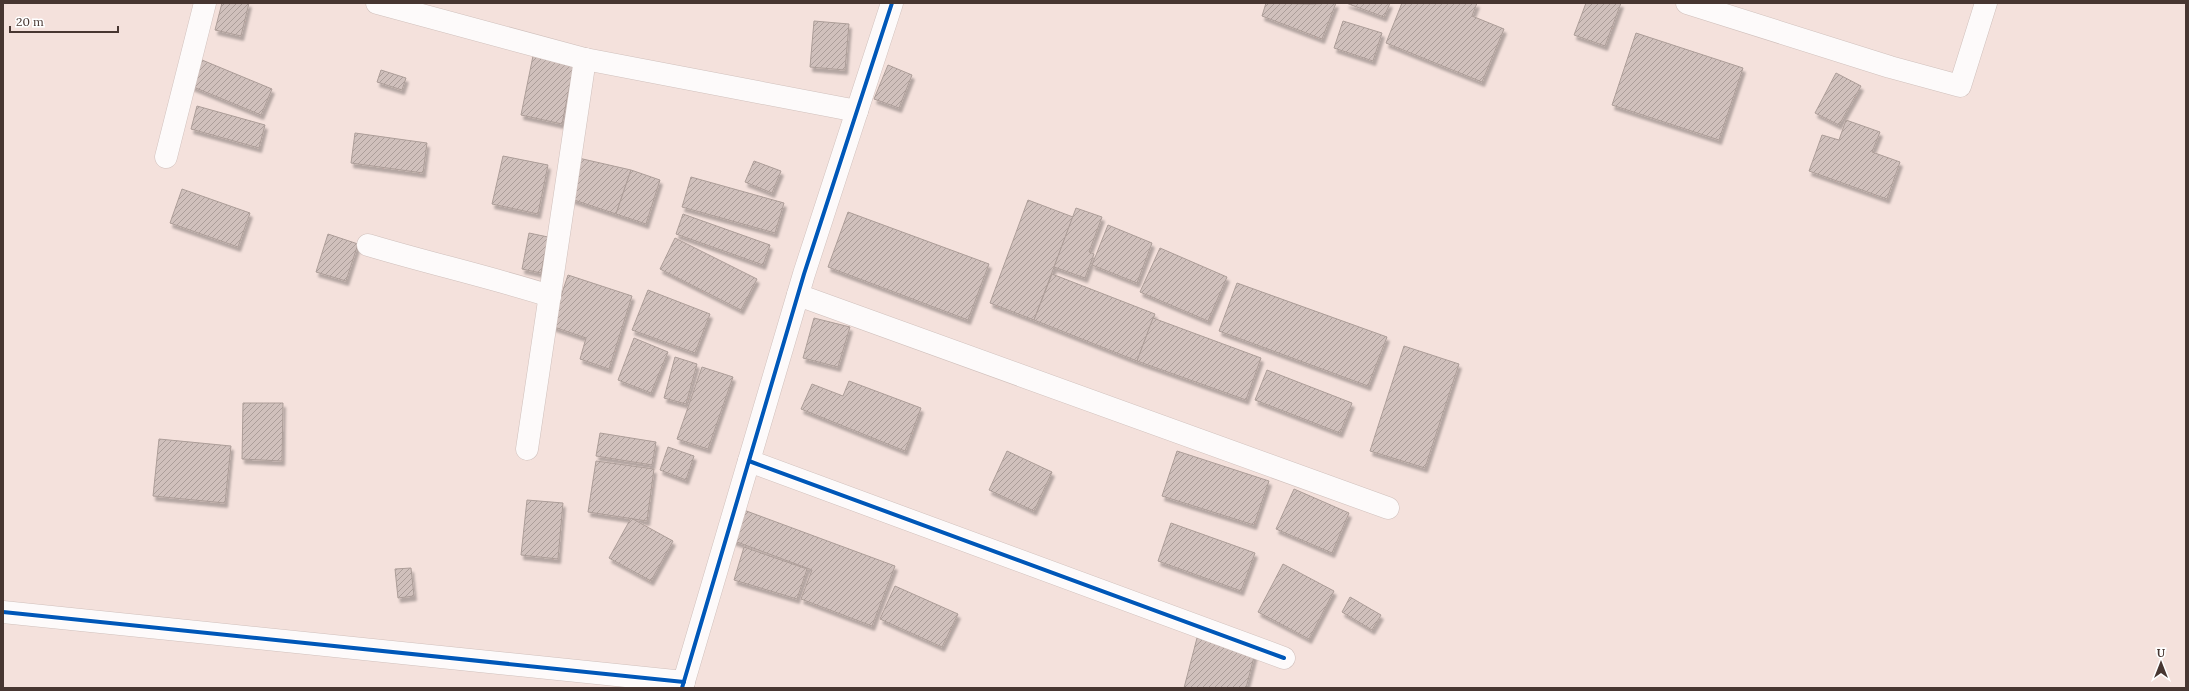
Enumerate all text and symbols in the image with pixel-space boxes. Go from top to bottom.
scale bar [10,8,118,34]
text: 20 m [16,14,44,29]
north arrow [2141,643,2181,683]
text: U [2157,646,2166,660]

